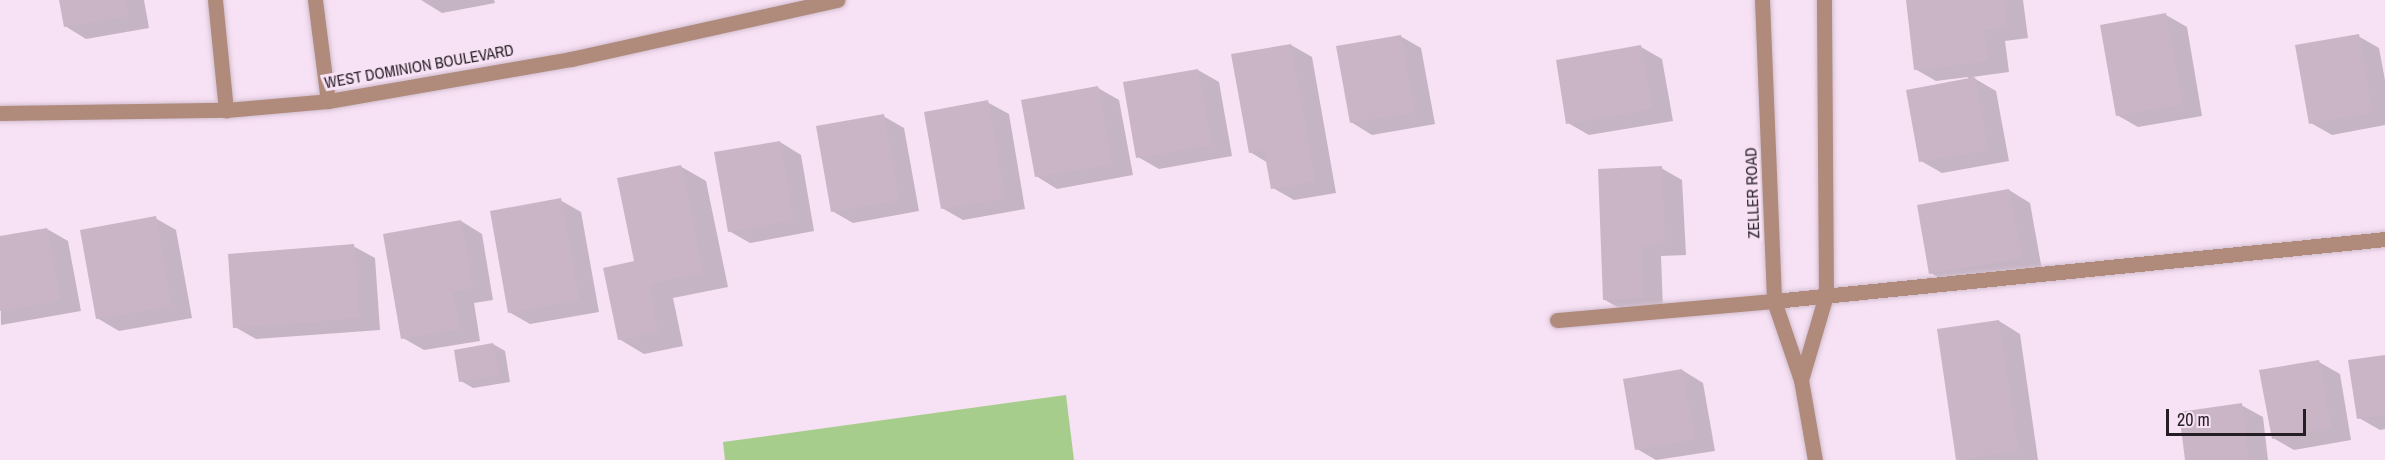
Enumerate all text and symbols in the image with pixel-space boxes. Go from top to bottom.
street label: WEST DOMINION BOULEVARD [323,40,515,92]
street label: ZELLER ROAD [1741,147,1763,239]
scale bar [2169,397,2308,435]
text: 20 m [2177,407,2210,432]

